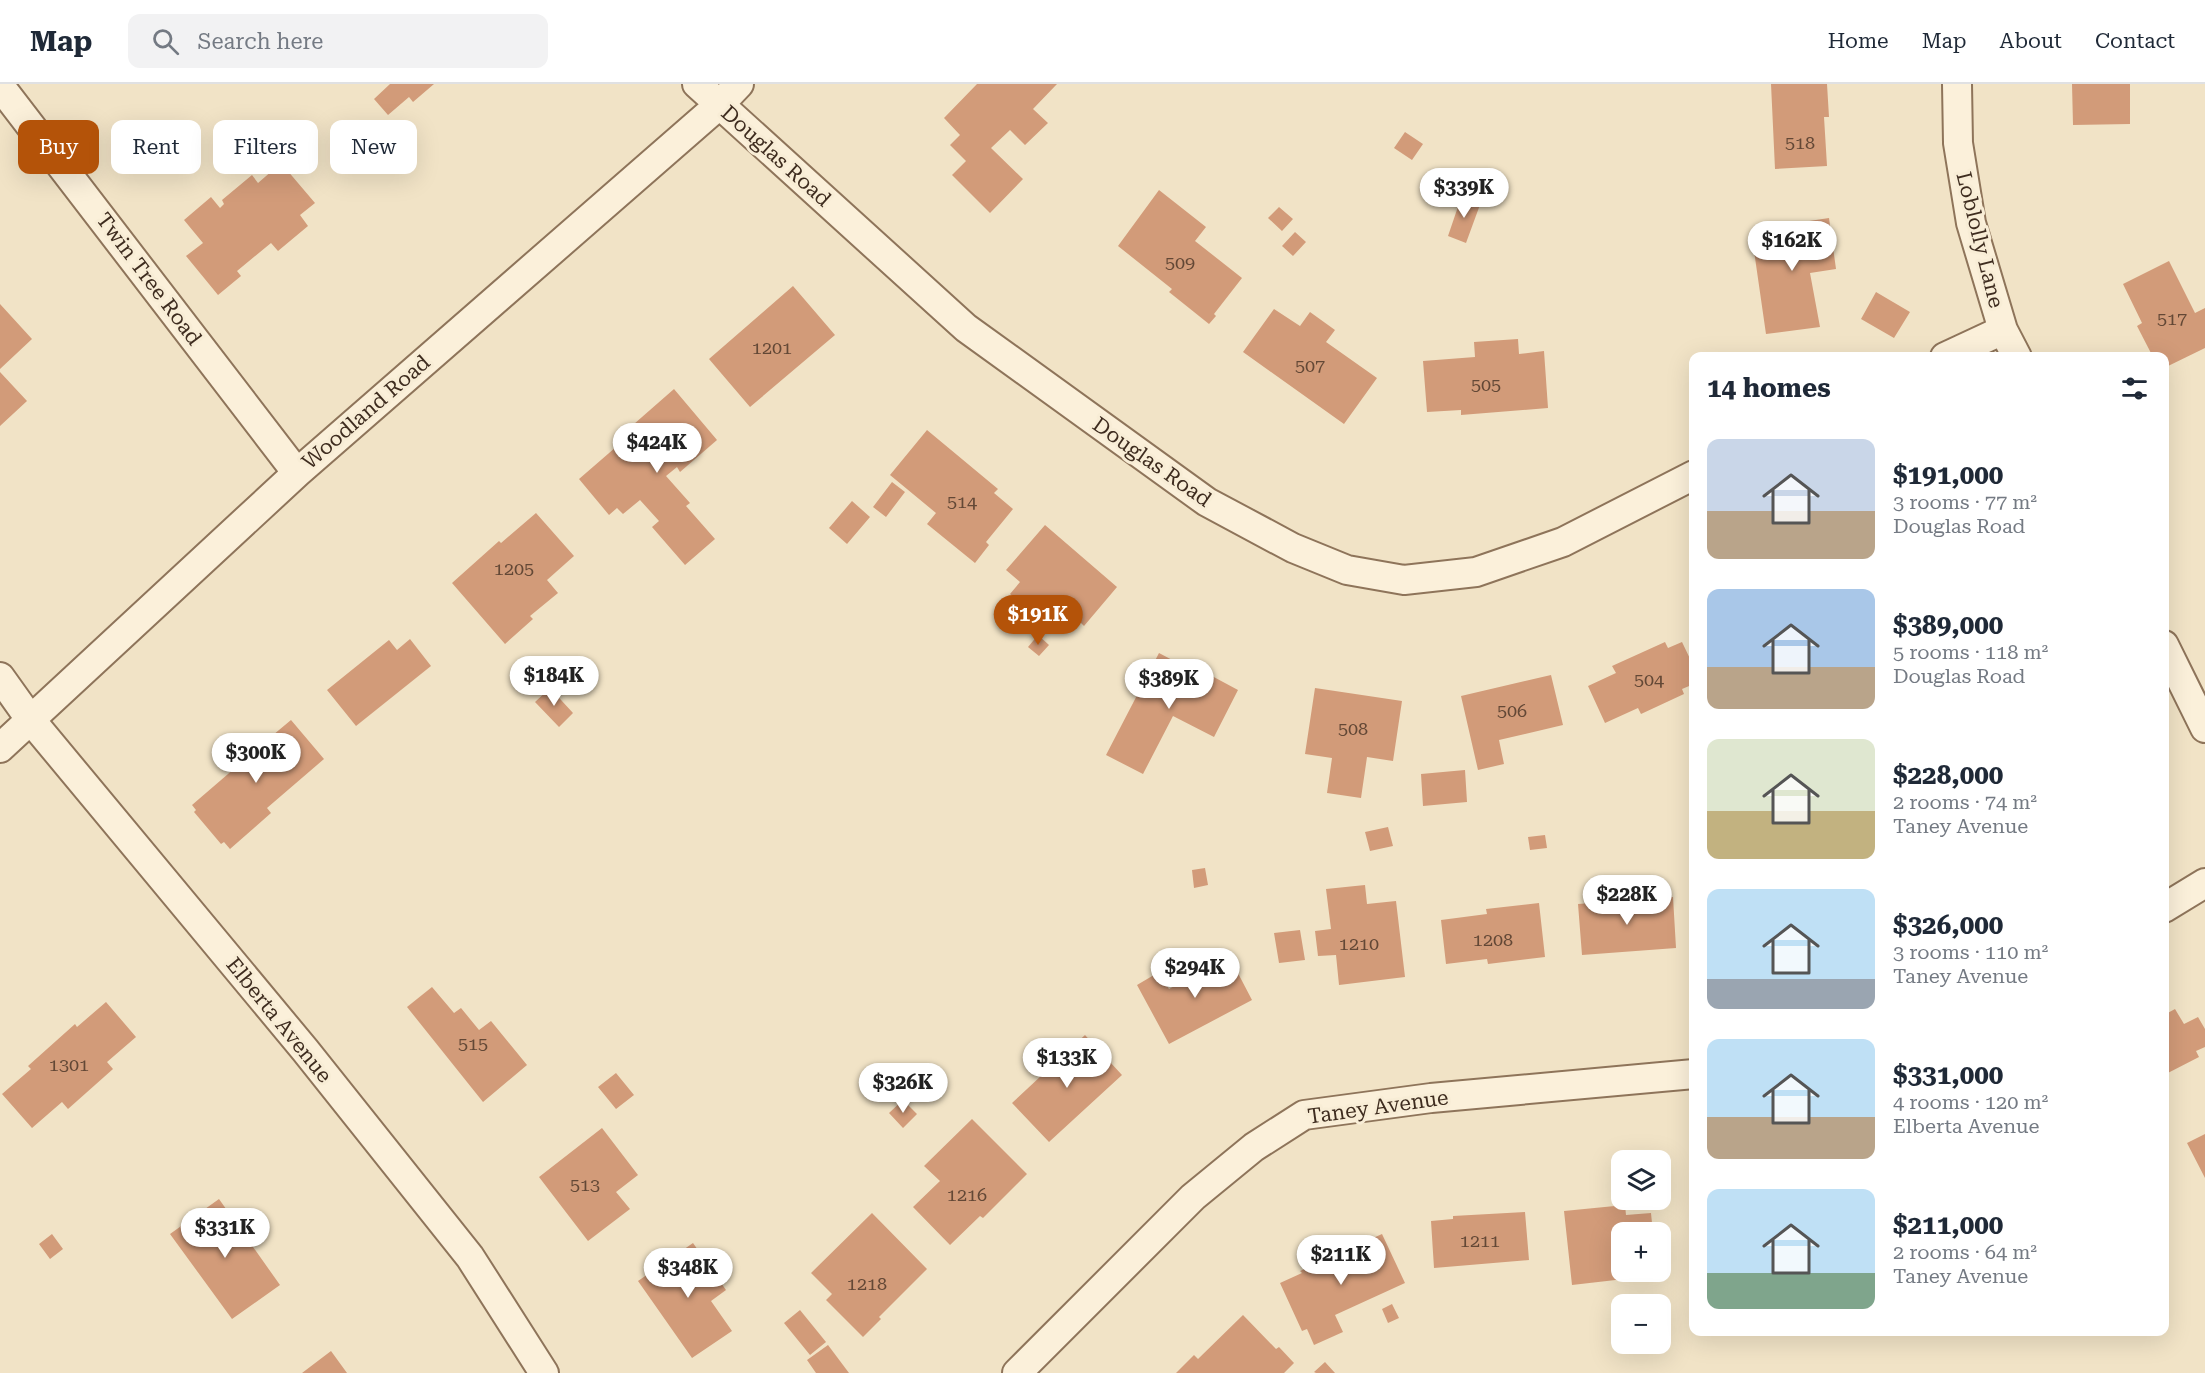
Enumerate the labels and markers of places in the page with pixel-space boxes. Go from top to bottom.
pin: $339K [1422,168,1506,219]
pin: $162K [1750,221,1834,272]
pin: $424K [615,423,699,474]
pin: $191K [996,595,1080,646]
pin: $184K [512,656,596,707]
pin: $389K [1127,659,1211,710]
pin: $300K [214,733,298,784]
pin: $228K [1585,875,1669,926]
pin: $294K [1153,948,1237,999]
pin: $133K [1025,1038,1109,1089]
pin: $326K [861,1063,945,1114]
pin: $331K [183,1208,267,1259]
pin: $211K [1299,1235,1383,1286]
pin: $348K [646,1248,730,1299]

